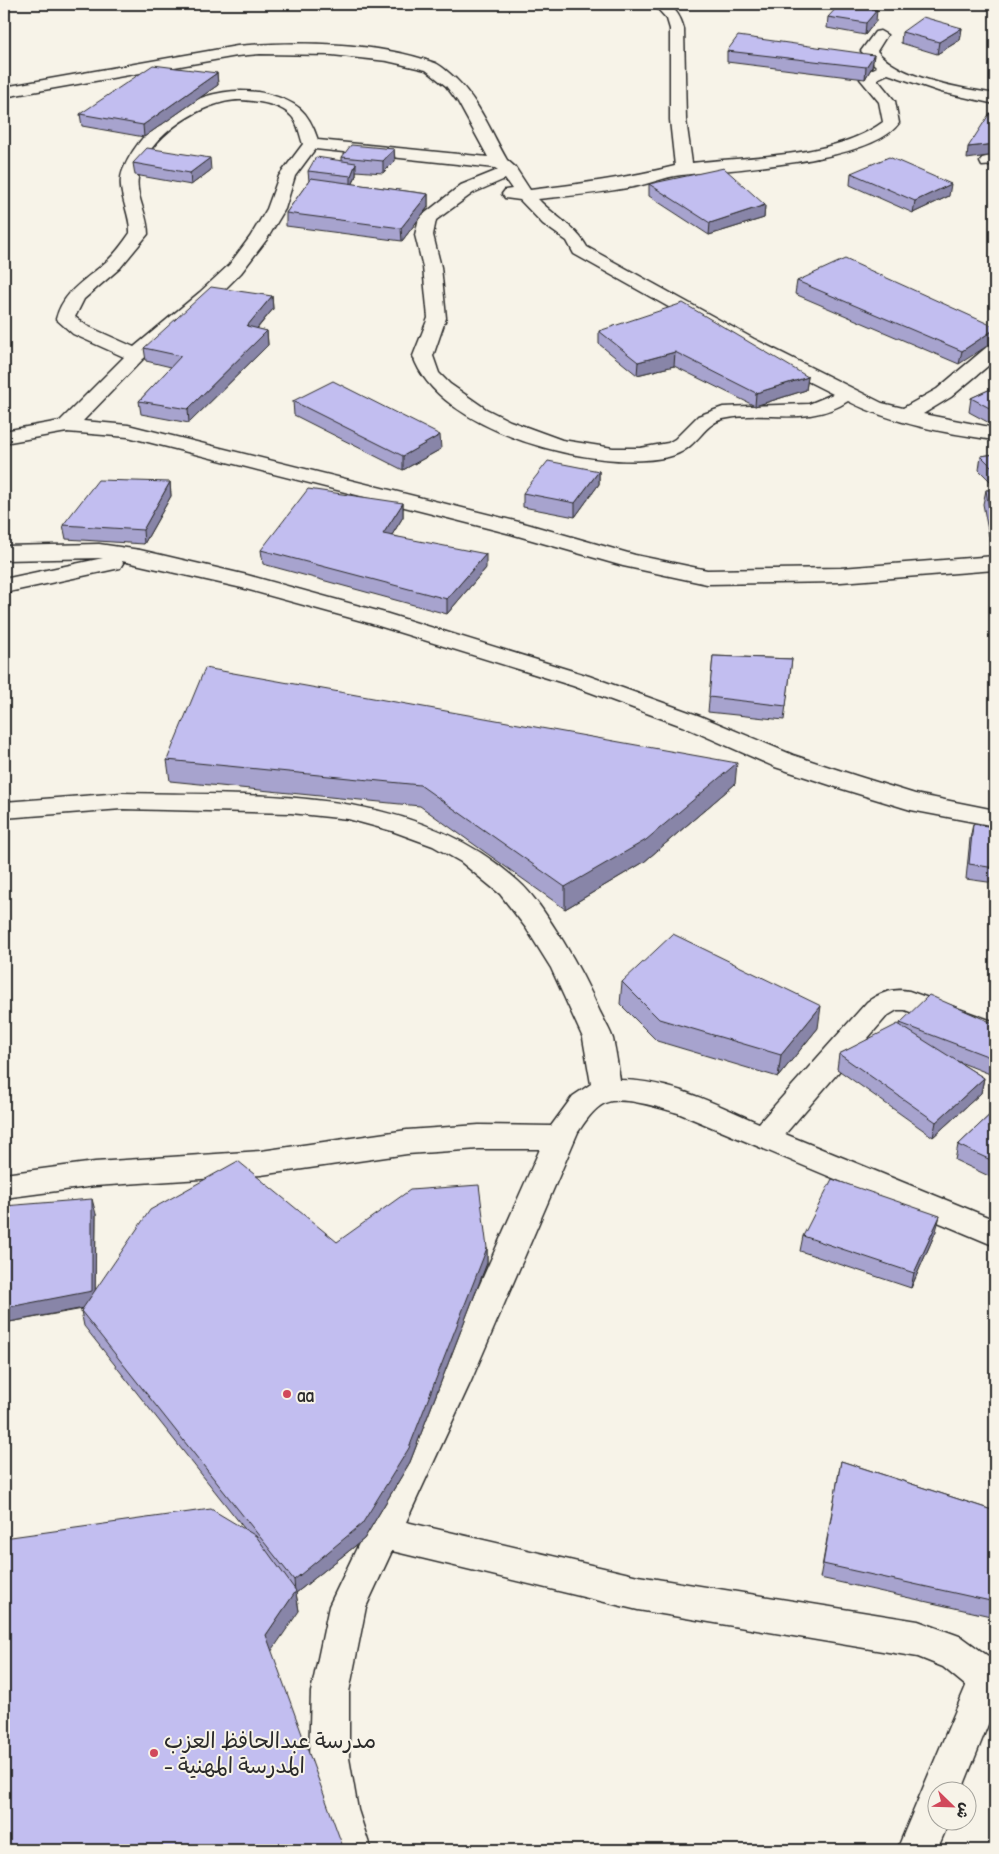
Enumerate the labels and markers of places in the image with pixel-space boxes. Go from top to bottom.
place label: aa [297,1379,315,1409]
marker: aa [281,1388,293,1400]
place label: مدرسة عبدالحافظ العزب - المدرسة المهنية [164,1725,376,1780]
marker: مدرسة عبدالحافظ العزب - المدرسة المهنية [148,1747,160,1759]

